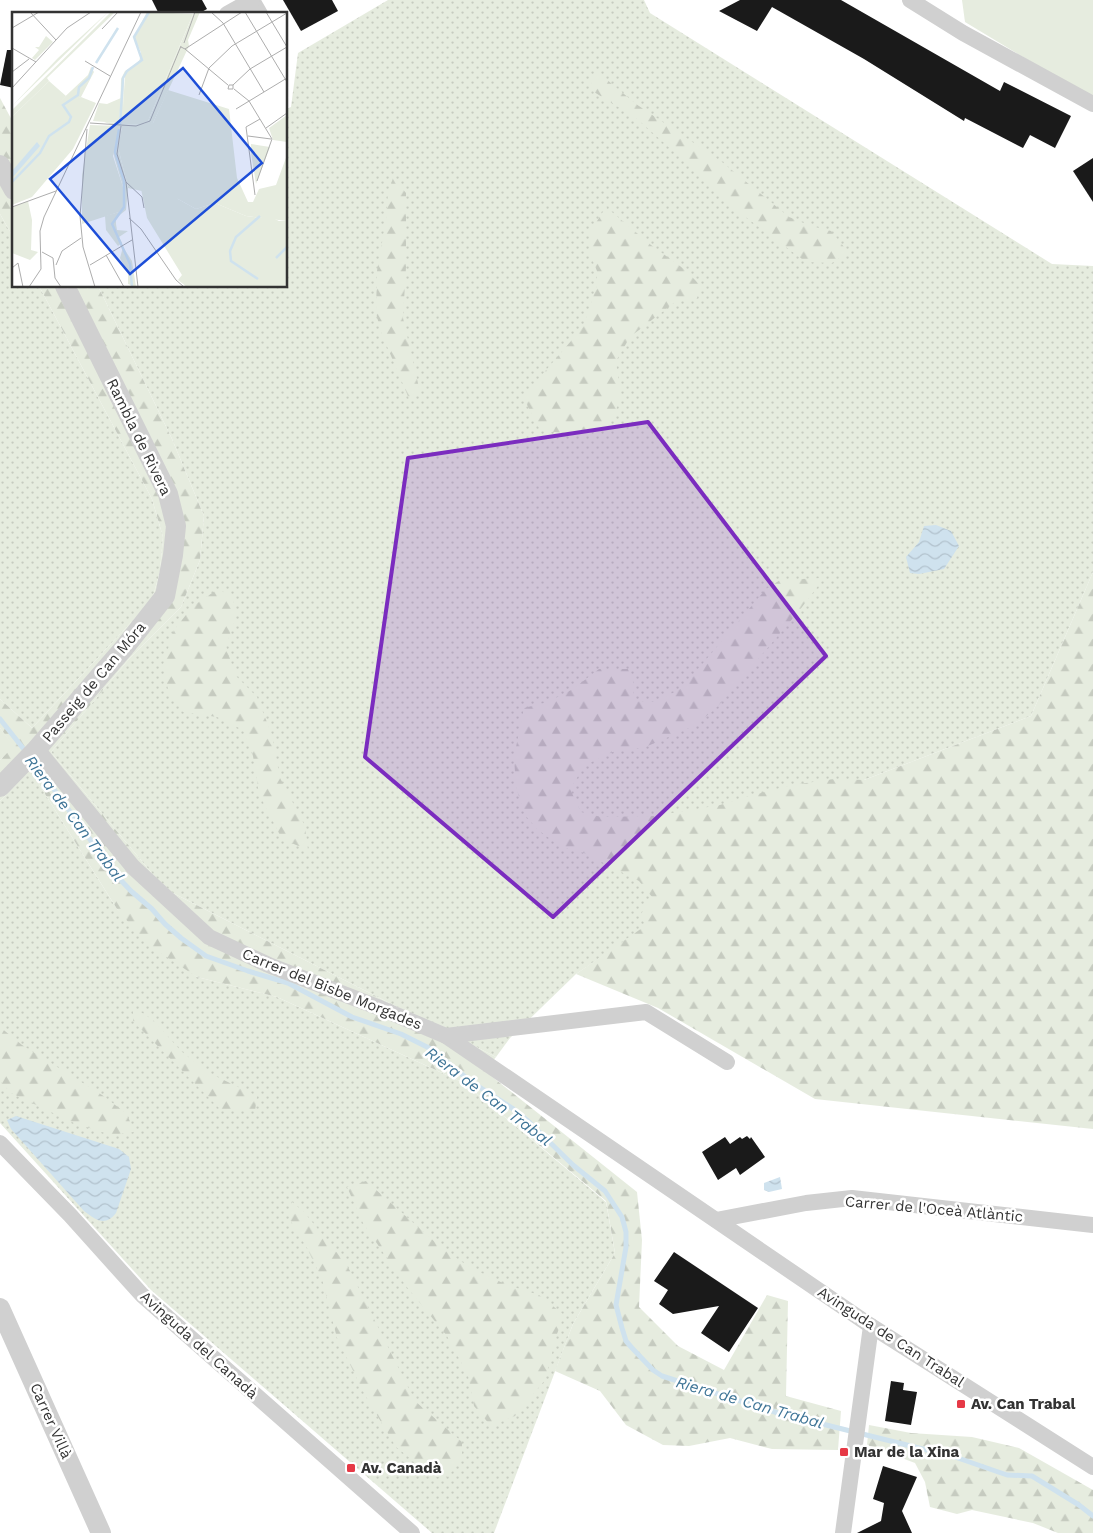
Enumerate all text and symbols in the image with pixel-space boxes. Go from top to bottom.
inset map [12,12,288,288]
street label: Rambla de Rivera [103,376,175,499]
street label: Passeig de Can Móra [38,618,150,746]
water label: Riera de Can Trabal [21,752,128,885]
street label: Carrer del Bisbe Morgades [239,945,425,1033]
water label: Riera de Can Trabal [422,1043,556,1150]
street label: Carrer de l'Oceà Atlàntic [844,1192,1024,1226]
street label: Avinguda de Can Trabal [814,1283,968,1391]
street label: Avinguda del Canadà [136,1287,262,1403]
water label: Riera de Can Trabal [674,1372,826,1433]
street label: Carrer Villà [26,1380,76,1462]
place label: Av. Can Trabal [971,1395,1076,1413]
marker: Av. Can Trabal [955,1398,967,1410]
place label: Mar de la Xina [854,1443,960,1461]
marker: Mar de la Xina [838,1446,850,1458]
place label: Av. Canadà [361,1459,442,1477]
marker: Av. Canadà [345,1462,357,1474]

